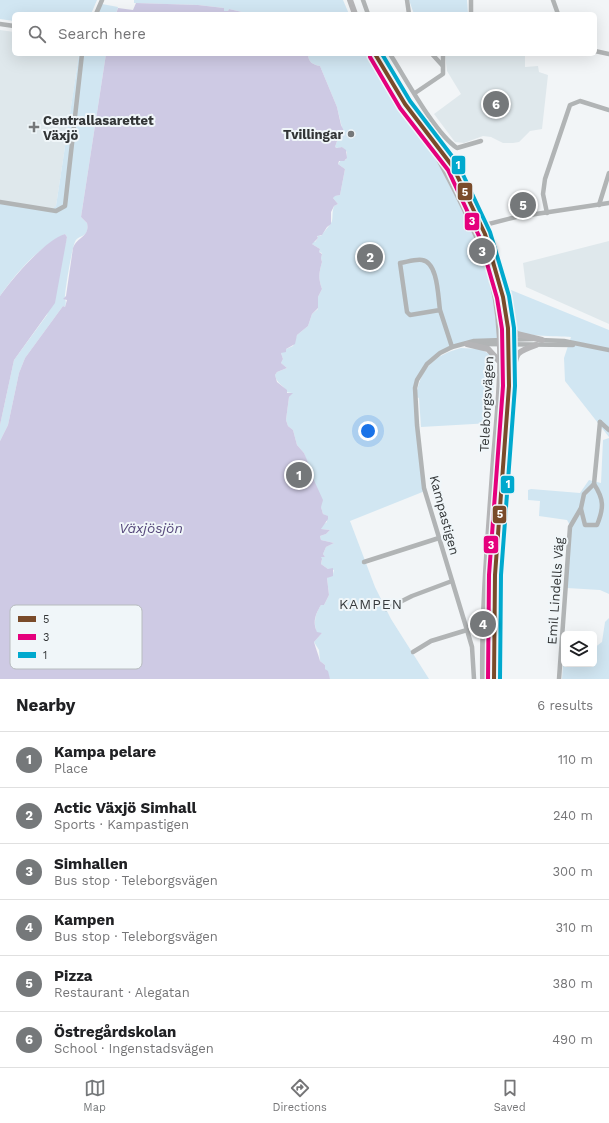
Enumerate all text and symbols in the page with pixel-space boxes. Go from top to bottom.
search box [12,12,597,56]
icon: search [26,23,48,45]
text: Search here [58,25,146,43]
pin: 6 [483,89,509,119]
place label: Centrallasarettet Växjö [43,113,154,143]
marker: Centrallasarettet Växjö [28,121,40,133]
place label: Tvillingar [283,127,343,142]
marker: Tvillingar [346,129,356,139]
line badge: 1 [451,155,466,175]
text: 1 [456,159,460,172]
line badge: 5 [457,182,473,201]
text: 5 [462,186,468,199]
pin: 5 [510,190,536,220]
line badge: 3 [464,212,480,231]
text: 3 [469,215,476,228]
pin: 3 [469,236,495,266]
pin: 2 [357,242,383,272]
street label: Teleborgsvägen [476,356,497,453]
your location [358,421,378,441]
pin: 1 [286,460,312,490]
street label: Kampastigen [427,474,462,557]
line badge: 1 [500,475,515,494]
text: 1 [506,478,510,491]
line badge: 5 [492,505,507,524]
text: 5 [497,508,503,521]
water label: Växjösjön [119,520,183,536]
line badge: 3 [483,535,499,554]
street label: Emil Lindells Väg [544,537,567,645]
text: 3 [488,539,495,552]
district label: KAMPEN [339,596,403,612]
legend [10,605,142,669]
pin: 4 [470,609,496,639]
text: 5 [43,613,49,626]
text: 3 [43,631,49,644]
map controls [561,631,597,667]
button: layers [561,631,597,667]
text: 1 [43,649,47,662]
text: Nearby [16,695,75,715]
text: 6 results [537,698,593,713]
text: Kampa pelare [54,743,156,761]
text: 1 [26,752,32,767]
text: 110 m [558,752,593,767]
text: Place [54,761,88,776]
text: Actic Växjö Simhall [54,799,197,817]
text: 2 [25,808,33,823]
text: 240 m [553,808,593,823]
text: Sports · Kampastigen [54,817,189,832]
text: Simhallen [54,855,128,873]
text: 3 [25,864,33,879]
text: 300 m [552,864,593,879]
text: Bus stop · Teleborgsvägen [54,873,218,888]
text: Kampen [54,911,115,929]
text: 4 [25,920,33,935]
text: 310 m [555,920,593,935]
text: Bus stop · Teleborgsvägen [54,929,218,944]
text: Pizza [54,967,93,985]
text: 5 [25,976,33,991]
text: 380 m [553,976,593,991]
text: Restaurant · Alegatan [54,985,190,1000]
text: Östregårdskolan [54,1023,176,1041]
text: 6 [25,1032,33,1047]
text: 490 m [552,1032,593,1047]
text: School · Ingenstadsvägen [54,1041,214,1056]
tab: Map [83,1077,106,1114]
tab: Directions [273,1077,327,1114]
tab: Saved [494,1077,526,1114]

